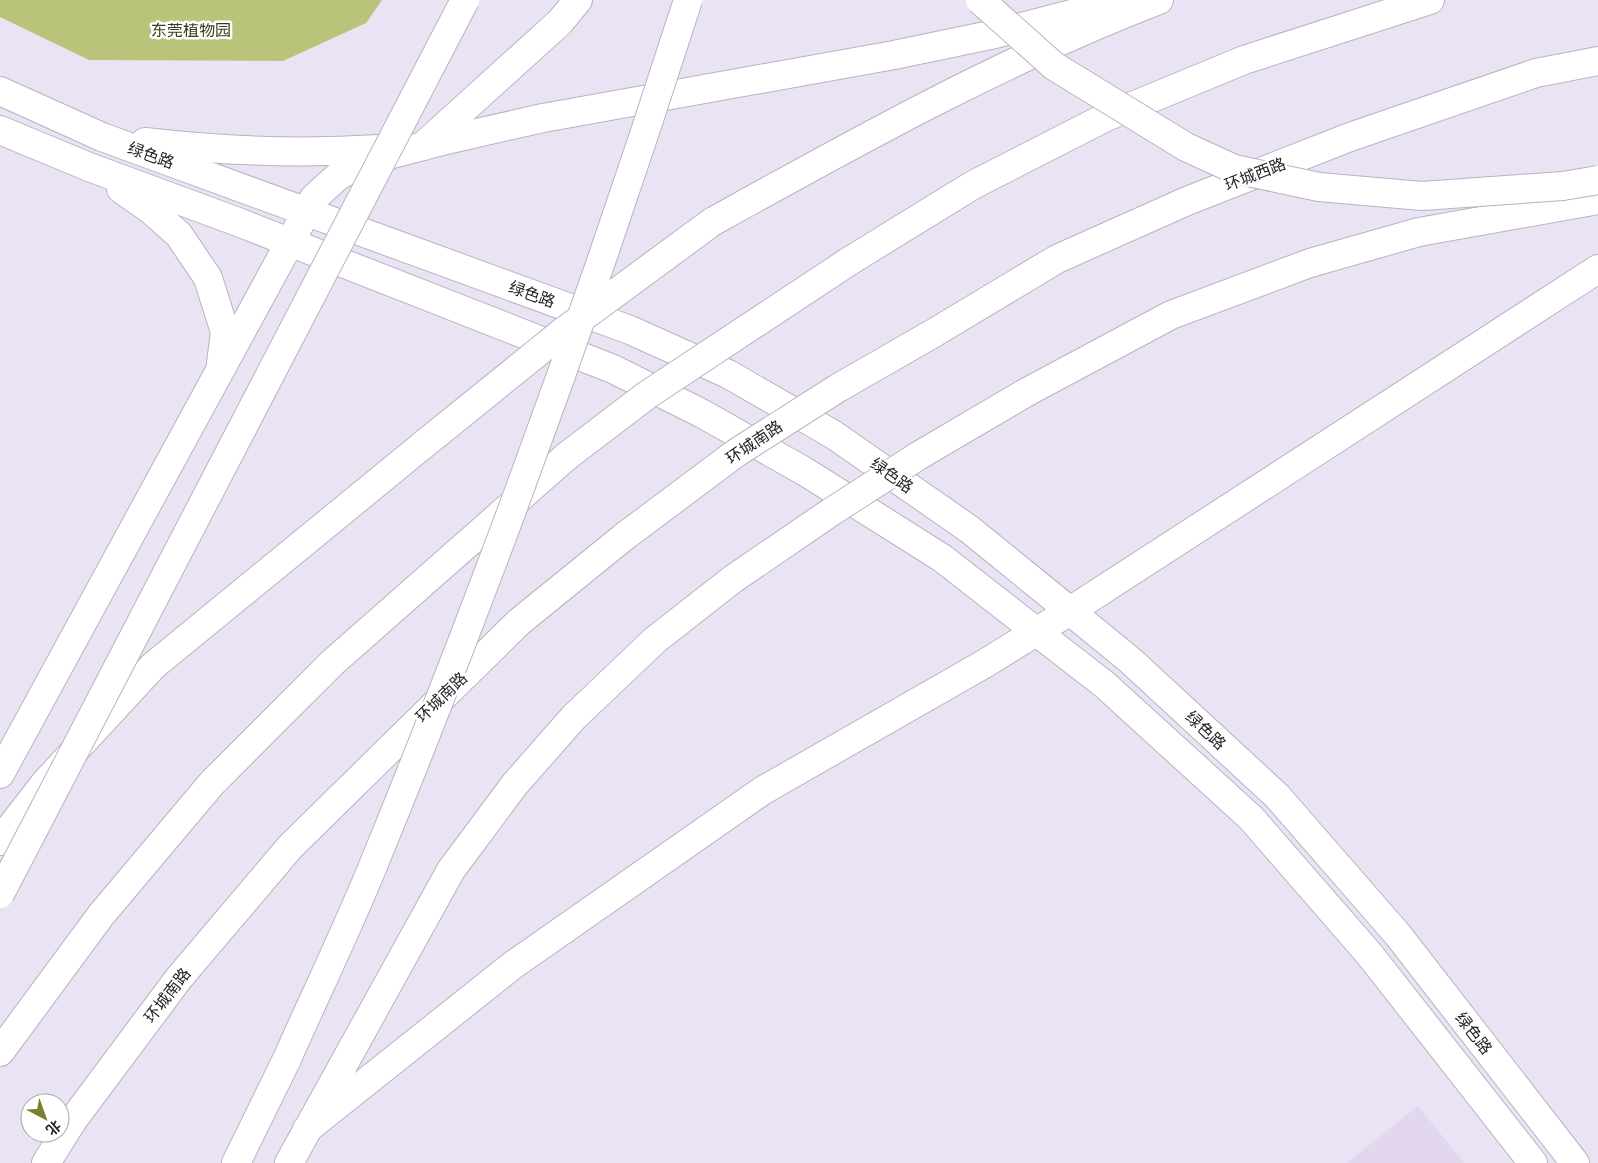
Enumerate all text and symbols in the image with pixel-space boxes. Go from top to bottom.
park label: 东莞植物园 [151,21,231,40]
street label: 绿色路 [125,138,177,173]
street label: 环城西路 [1222,154,1288,195]
street label: 绿色路 [506,277,558,312]
street label: 环城南路 [722,417,786,468]
street label: 绿色路 [867,454,917,497]
street label: 环城南路 [412,668,471,726]
street label: 绿色路 [1182,707,1230,754]
street label: 环城南路 [140,964,195,1026]
street label: 绿色路 [1451,1009,1496,1058]
north arrow [20,1093,70,1143]
text: 北 [43,1117,64,1138]

